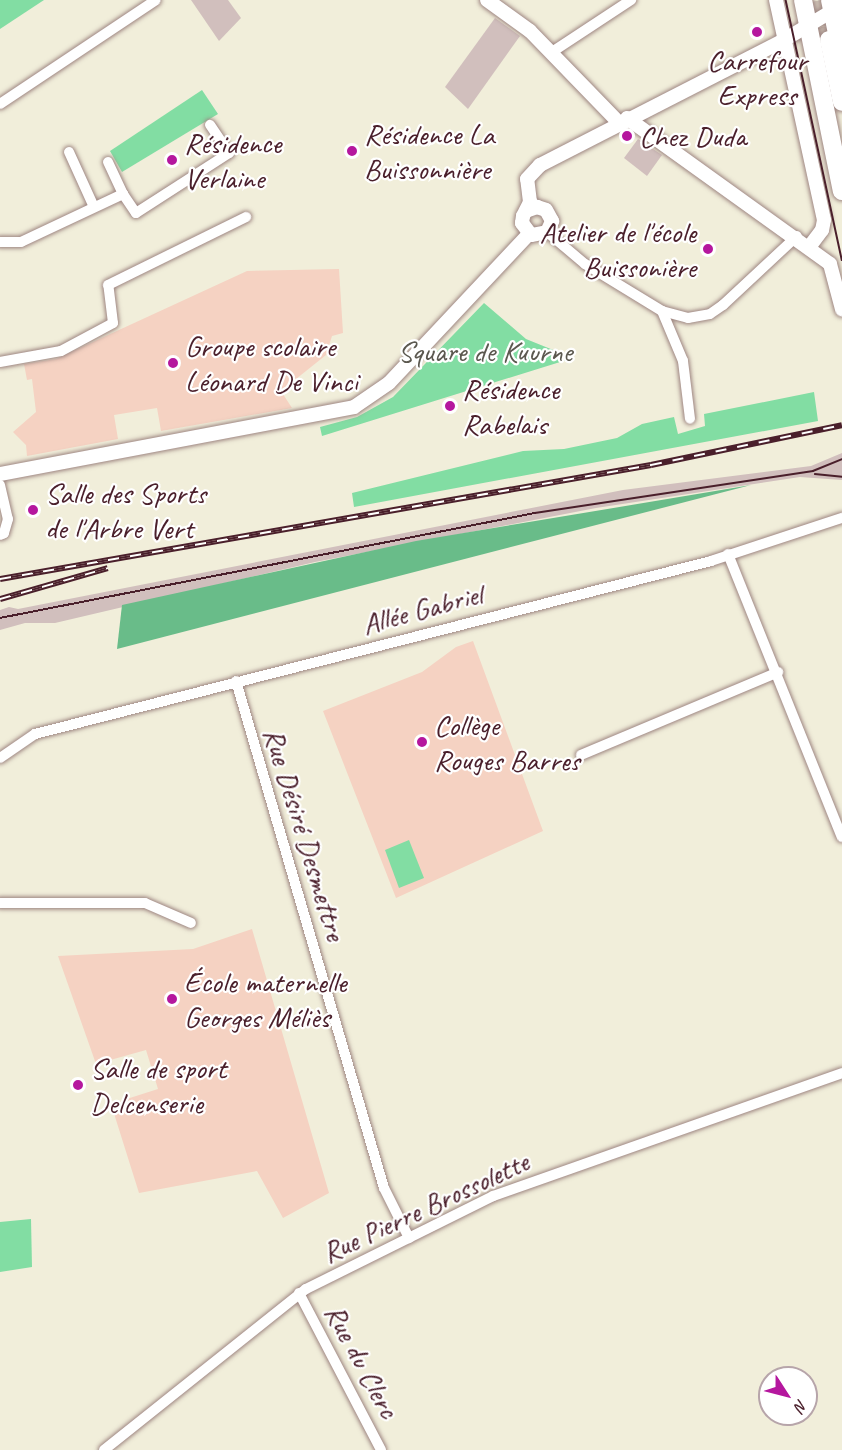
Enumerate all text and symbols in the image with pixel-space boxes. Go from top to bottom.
marker: Carrefour Express [750,25,764,39]
place label: Carrefour Express [707,42,807,112]
place label: Résidence La Buissonnière [364,116,494,186]
place label: Chez Duda [639,118,746,154]
place label: Résidence Verlaine [184,125,281,195]
marker: Chez Duda [620,129,634,143]
marker: Résidence La Buissonnière [345,144,359,158]
marker: Résidence Verlaine [165,153,179,167]
place label: Atelier de l'école Buissonière [540,214,696,284]
marker: Atelier de l'école Buissonière [701,242,715,256]
place label: Groupe scolaire Léonard De Vinci [185,328,358,398]
park label: Square de Kuurne [398,333,572,369]
marker: Groupe scolaire Léonard De Vinci [166,356,180,370]
place label: Résidence Rabelais [462,371,559,442]
marker: Résidence Rabelais [443,399,457,413]
place label: Salle des Sports de l'Arbre Vert [45,475,206,546]
marker: Salle des Sports de l'Arbre Vert [26,503,40,517]
street label: Allée Gabriel [357,576,487,642]
place label: Collège Rouges Barres [434,707,580,777]
street label: Rue Désiré Desmettre [256,723,354,945]
marker: Collège Rouges Barres [415,735,429,749]
place label: École maternelle Georges Méliès [184,964,347,1034]
marker: École maternelle Georges Méliès [165,992,179,1006]
place label: Salle de sport Delcenserie [90,1050,226,1120]
marker: Salle de sport Delcenserie [71,1078,85,1092]
street label: Rue Pierre Brossolette [316,1143,534,1271]
street label: Rue du Clerc [317,1298,407,1424]
north arrow [758,1366,818,1426]
text: N [790,1396,812,1415]

